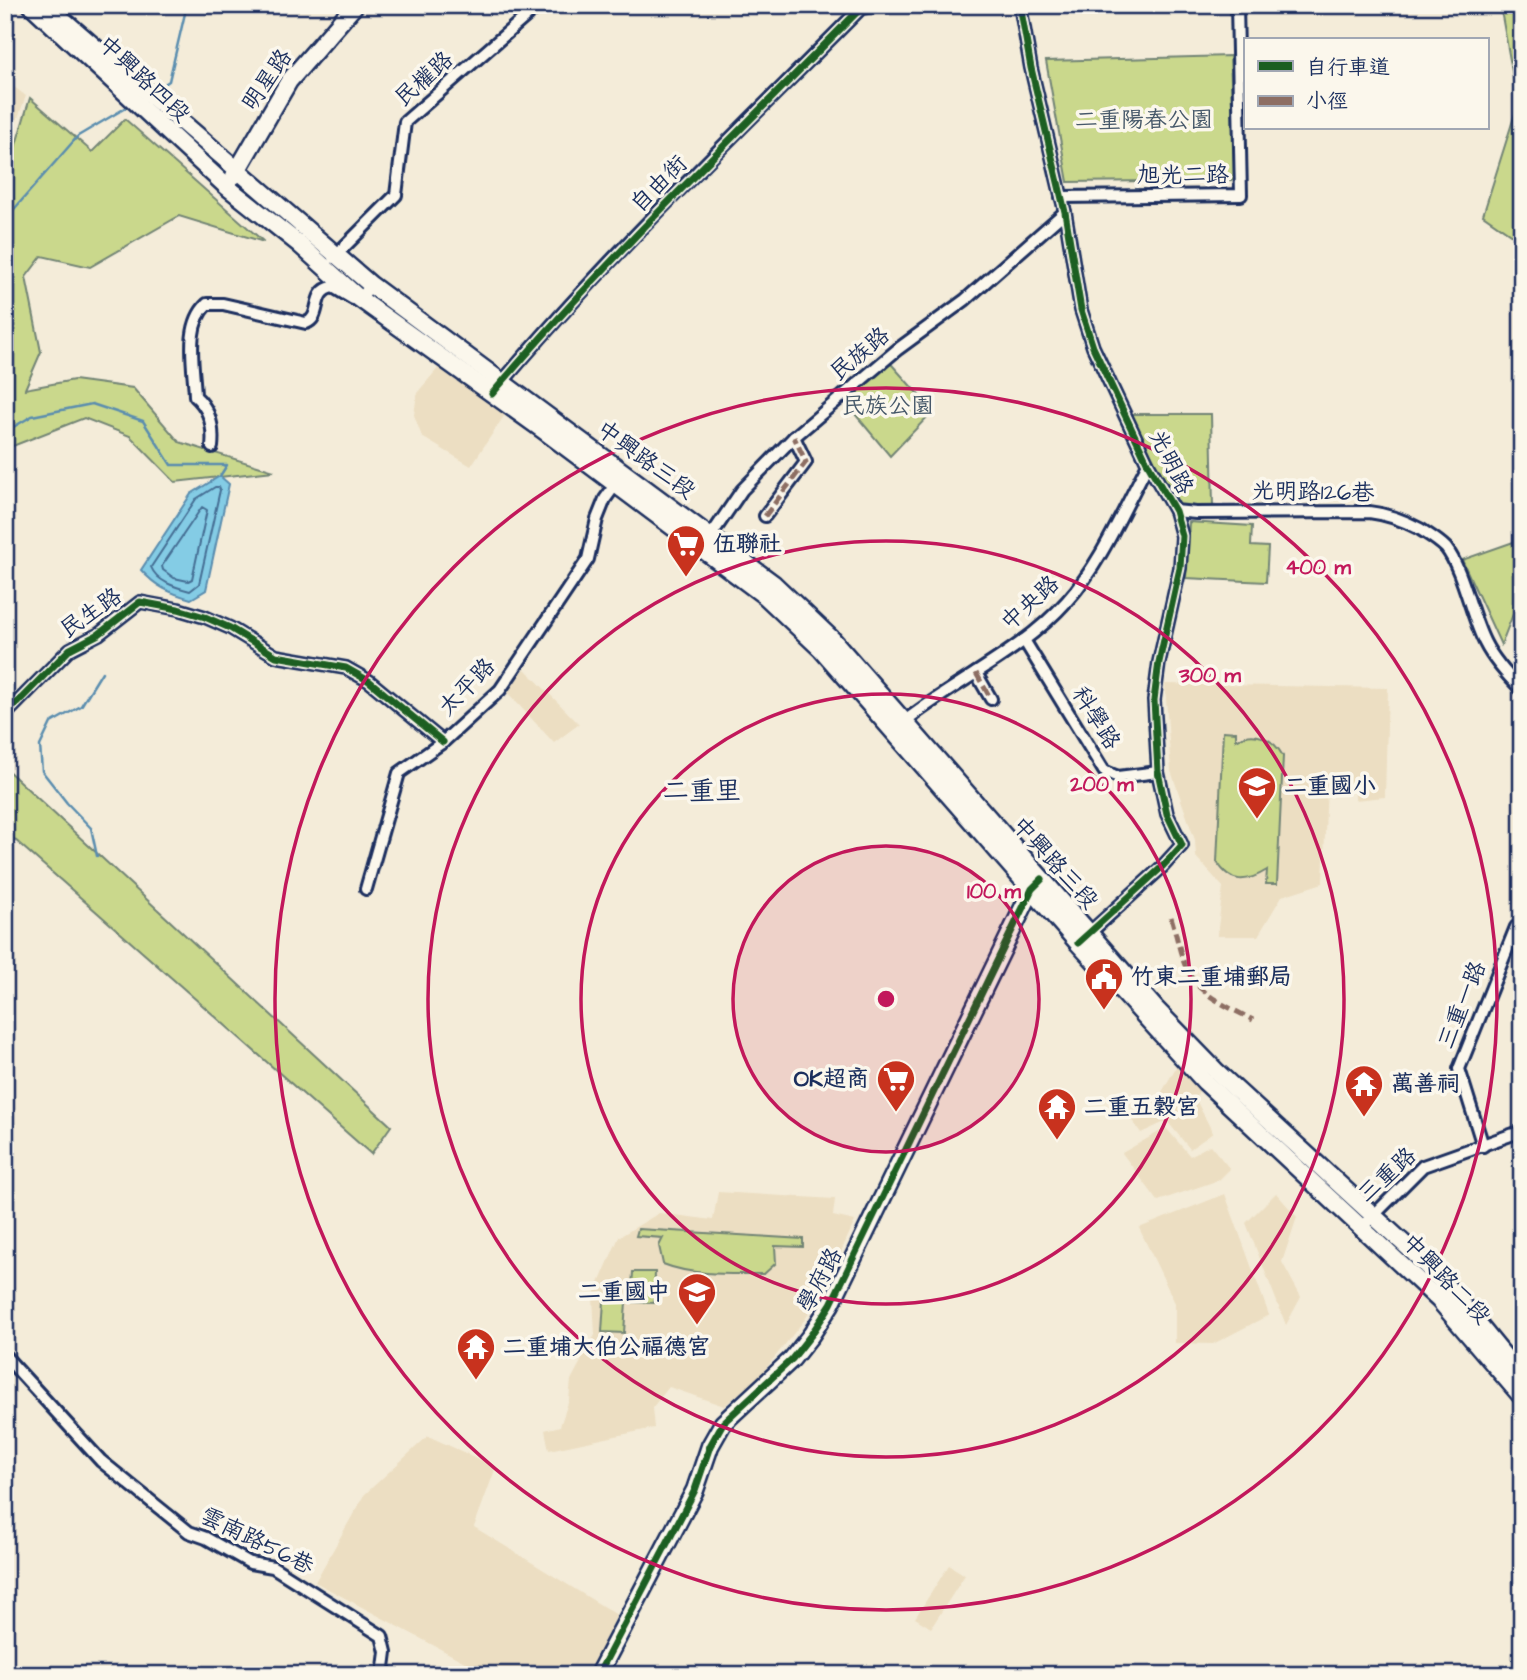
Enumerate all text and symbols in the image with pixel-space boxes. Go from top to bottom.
street label: 中興路四段 [91,28,197,130]
legend [1244,38,1488,130]
street label: 明星路 [234,43,300,117]
street label: 民權路 [388,44,460,114]
text: 自行車道 [1306,53,1390,82]
text: 小徑 [1306,87,1348,116]
park label: 二重陽春公園 [1075,104,1213,136]
street label: 自由街 [623,148,695,220]
street label: 旭光二路 [1137,159,1229,191]
street label: 民族路 [823,320,897,388]
park label: 民族公園 [842,390,934,422]
street label: 中興路三段 [590,413,702,507]
street label: 光明路 [1141,424,1201,500]
street label: 光明路126巷 [1251,475,1376,509]
supermarket icon: 伍聯社 [665,523,707,578]
place label: 伍聯社 [713,528,782,560]
text: 400 m [1285,553,1351,582]
street label: 中央路 [994,568,1066,638]
street label: 民生路 [54,580,128,646]
street label: 太平路 [432,651,502,723]
text: 300 m [1178,661,1242,690]
street label: 科學路 [1064,680,1128,756]
school or university icon: 二重國小 [1236,765,1278,820]
text: 200 m [1069,770,1134,799]
place label: 二重國小 [1284,770,1376,802]
district label: 二重里 [663,773,741,809]
street label: 中興路三段 [1005,810,1105,916]
text: 100 m [967,877,1022,906]
public building icon: 竹東二重埔郵局 [1083,956,1125,1011]
street label: 三重一路 [1430,956,1494,1054]
place label: 竹東二重埔郵局 [1131,961,1292,993]
centre of rings [874,987,898,1011]
supermarket icon: OK超商 [875,1058,917,1113]
place label: OK超商 [794,1063,869,1095]
temple icon: 萬善祠 [1343,1063,1385,1118]
place label: 萬善祠 [1391,1068,1460,1100]
temple icon: 二重五穀宮 [1036,1086,1078,1141]
place label: 二重五穀宮 [1084,1091,1199,1123]
street label: 三重路 [1351,1140,1423,1210]
street label: 中興路二段 [1395,1227,1497,1331]
street label: 學府路 [790,1242,850,1318]
school or university icon: 二重國中 [676,1271,718,1326]
place label: 二重國中 [578,1276,670,1308]
temple icon: 二重埔大伯公福德宮 [455,1326,497,1381]
place label: 二重埔大伯公福德宮 [503,1331,710,1363]
street label: 雲南路56巷 [195,1500,320,1583]

